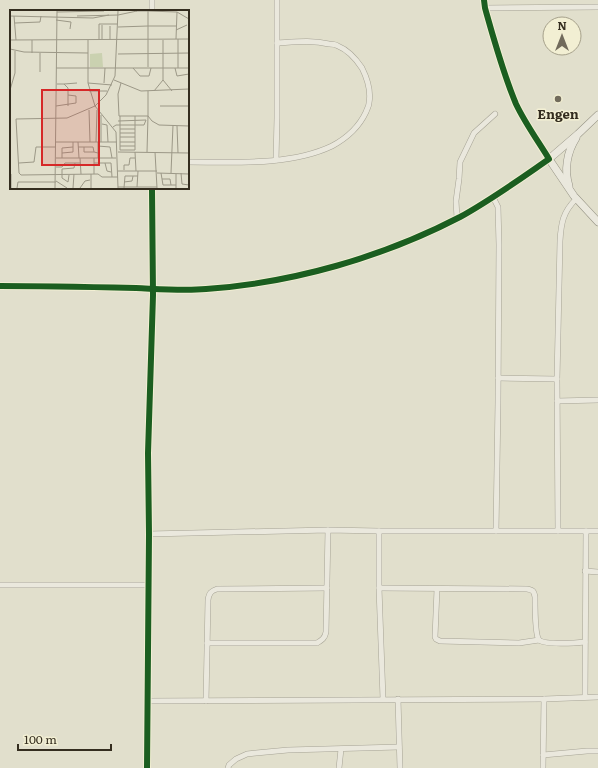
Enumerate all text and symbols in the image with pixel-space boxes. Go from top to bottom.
inset map [10,10,189,189]
north arrow [542,16,582,56]
text: N [557,17,567,33]
marker: Engen [553,94,563,104]
place label: Engen [537,104,579,123]
scale bar [18,726,111,752]
text: 100 m [24,730,57,748]

